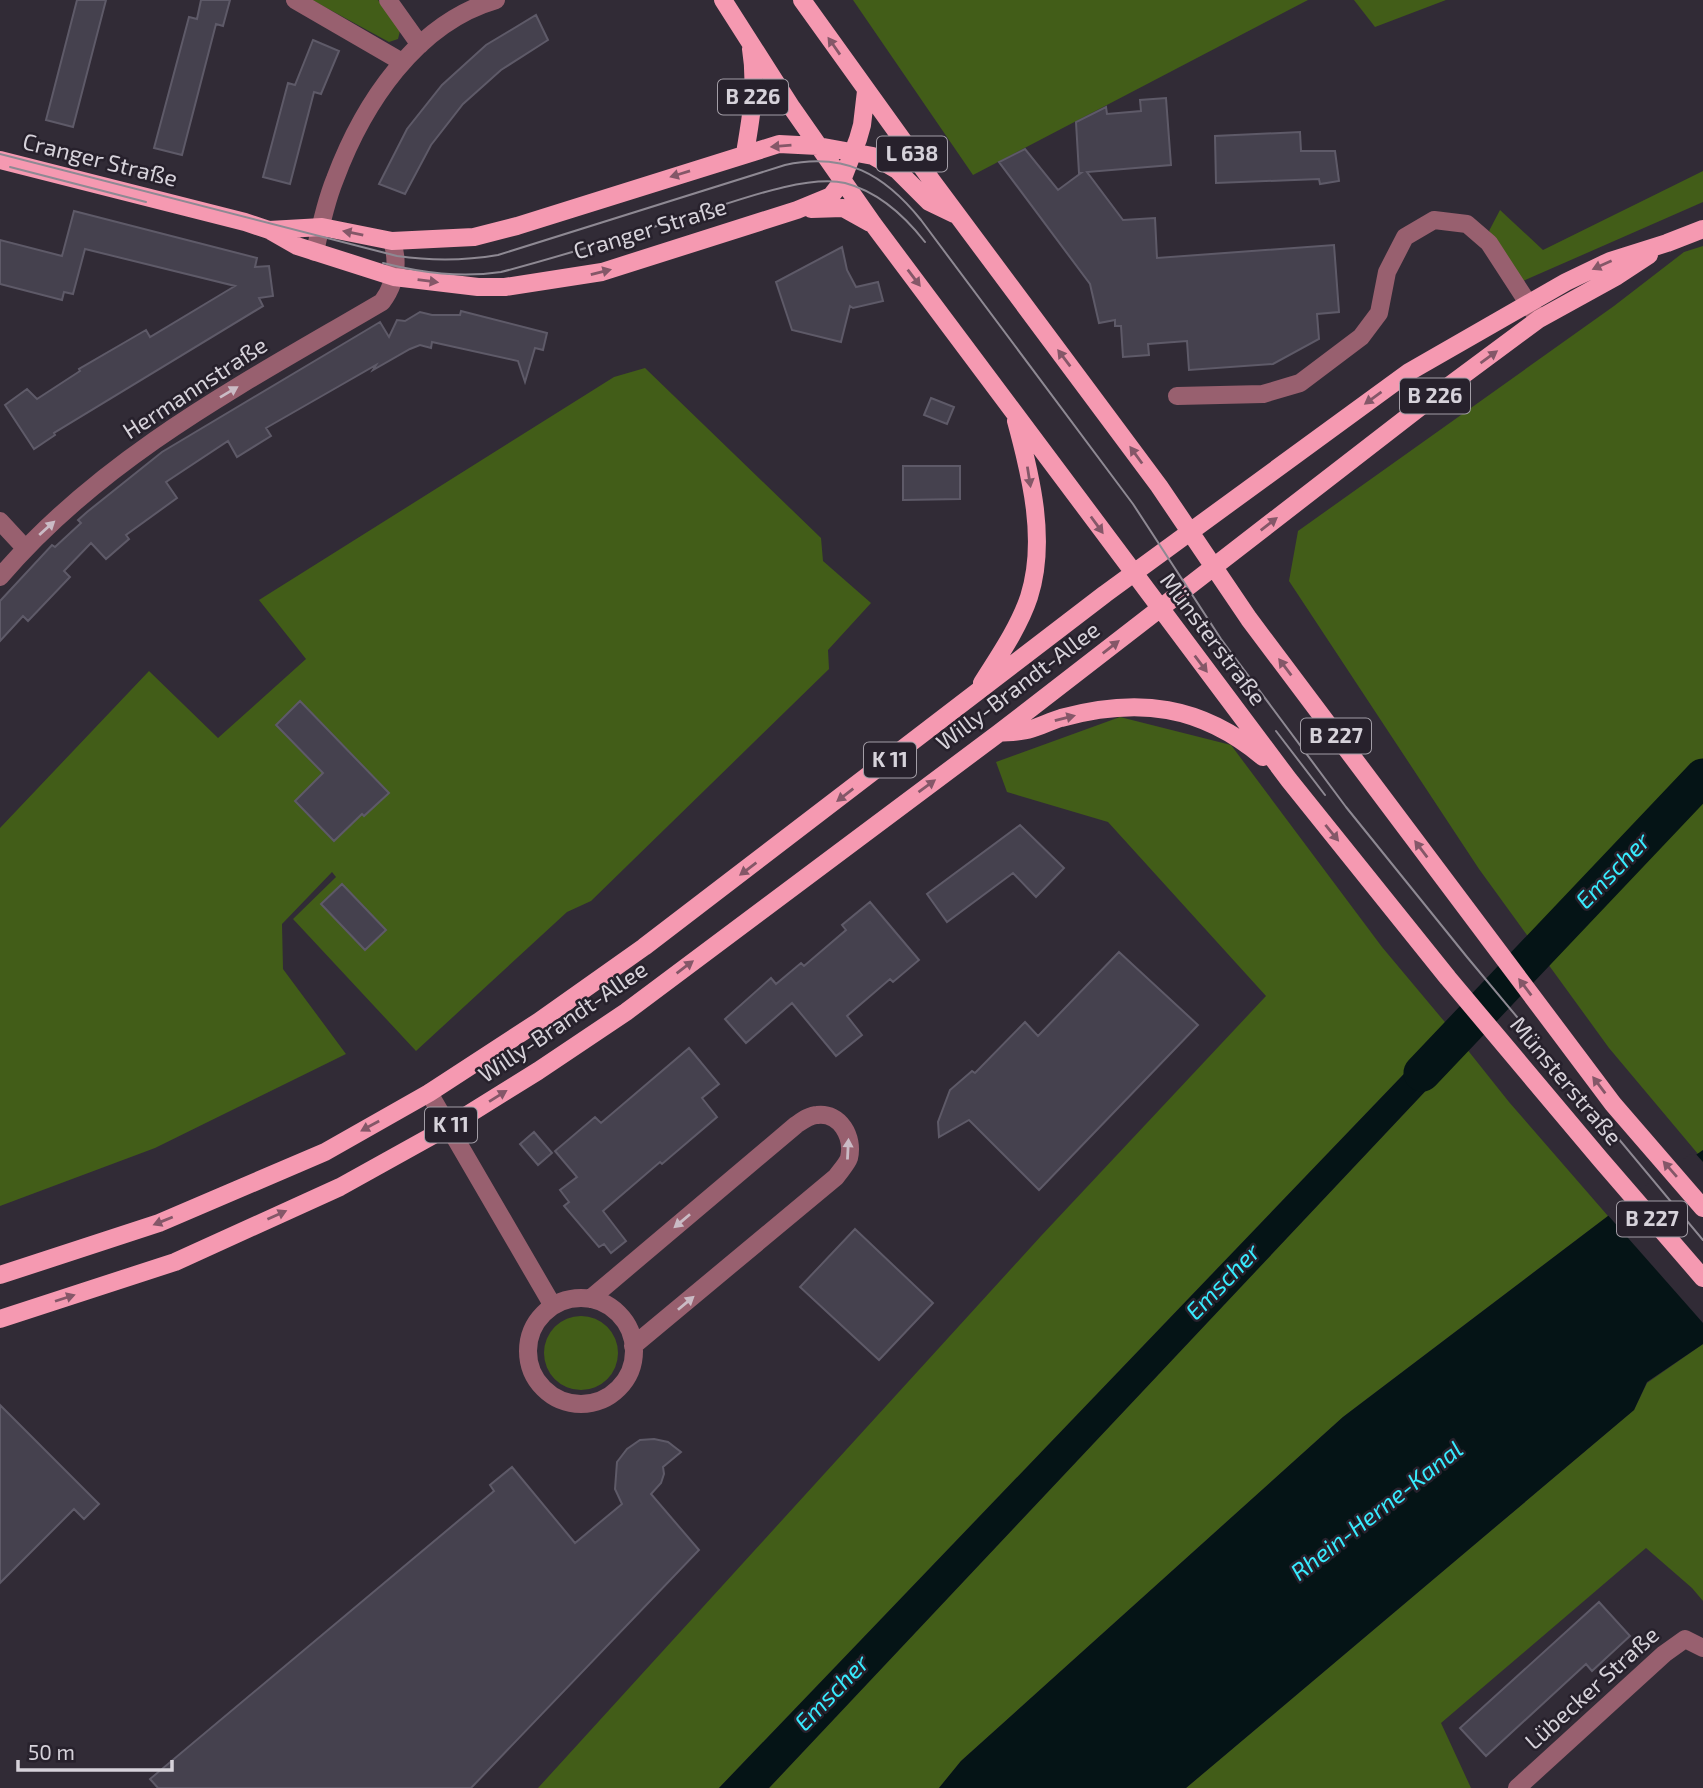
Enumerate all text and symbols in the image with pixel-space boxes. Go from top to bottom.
one-way arrow [827,37,841,55]
road number: B 226 [718,80,788,114]
street label: Cranger Straße [20,126,181,192]
road number: L 638 [877,136,947,172]
one-way arrow [770,141,792,152]
one-way arrow [670,169,691,180]
street label: Cranger Straße [570,191,730,265]
one-way arrow [342,228,364,239]
one-way arrow [1592,260,1613,271]
one-way arrow [590,266,612,277]
one-way arrow [906,269,921,287]
one-way arrow [417,275,439,286]
street label: Hermannstraße [117,330,272,444]
one-way arrow [1057,348,1071,367]
one-way arrow [1479,349,1497,364]
road number: B 226 [1400,378,1470,414]
one-way arrow [219,386,238,398]
one-way arrow [1364,391,1382,405]
one-way arrow [1130,446,1144,464]
one-way arrow [1024,466,1035,488]
one-way arrow [1090,516,1104,534]
one-way arrow [1260,518,1278,532]
one-way arrow [38,520,56,536]
street label: Münsterstraße [1155,567,1273,710]
street label: Willy-Brandt-Allee [930,615,1105,756]
one-way arrow [1102,640,1120,654]
one-way arrow [1193,655,1207,673]
one-way arrow [1278,658,1292,676]
one-way arrow [1054,712,1076,723]
road number: B 227 [1301,718,1371,754]
road number: K 11 [864,742,916,778]
one-way arrow [917,778,935,793]
one-way arrow [836,787,854,801]
one-way arrow [1324,825,1339,842]
water label: Emscher [1569,826,1655,914]
one-way arrow [1414,840,1428,858]
one-way arrow [740,861,758,876]
street label: Willy-Brandt-Allee [473,954,652,1088]
one-way arrow [676,960,694,975]
one-way arrow [1518,978,1532,996]
street label: Münsterstraße [1505,1011,1629,1150]
one-way arrow [1591,1076,1606,1094]
one-way arrow [488,1089,508,1102]
road number: K 11 [425,1108,477,1142]
one-way arrow [360,1120,380,1132]
one-way arrow [842,1138,853,1160]
one-way arrow [1662,1161,1678,1178]
road number: B 227 [1617,1202,1687,1236]
one-way arrow [266,1210,287,1221]
one-way arrow [674,1213,691,1228]
one-way arrow [153,1216,174,1227]
water label: Emscher [1179,1237,1265,1325]
one-way arrow [54,1292,75,1303]
one-way arrow [677,1296,694,1311]
water label: Rhein-Herne-Kanal [1284,1434,1468,1586]
street label: Lübecker Straße [1519,1620,1664,1755]
water label: Emscher [788,1648,874,1736]
scale bar [18,1728,172,1772]
text: 50 m [28,1739,75,1764]

